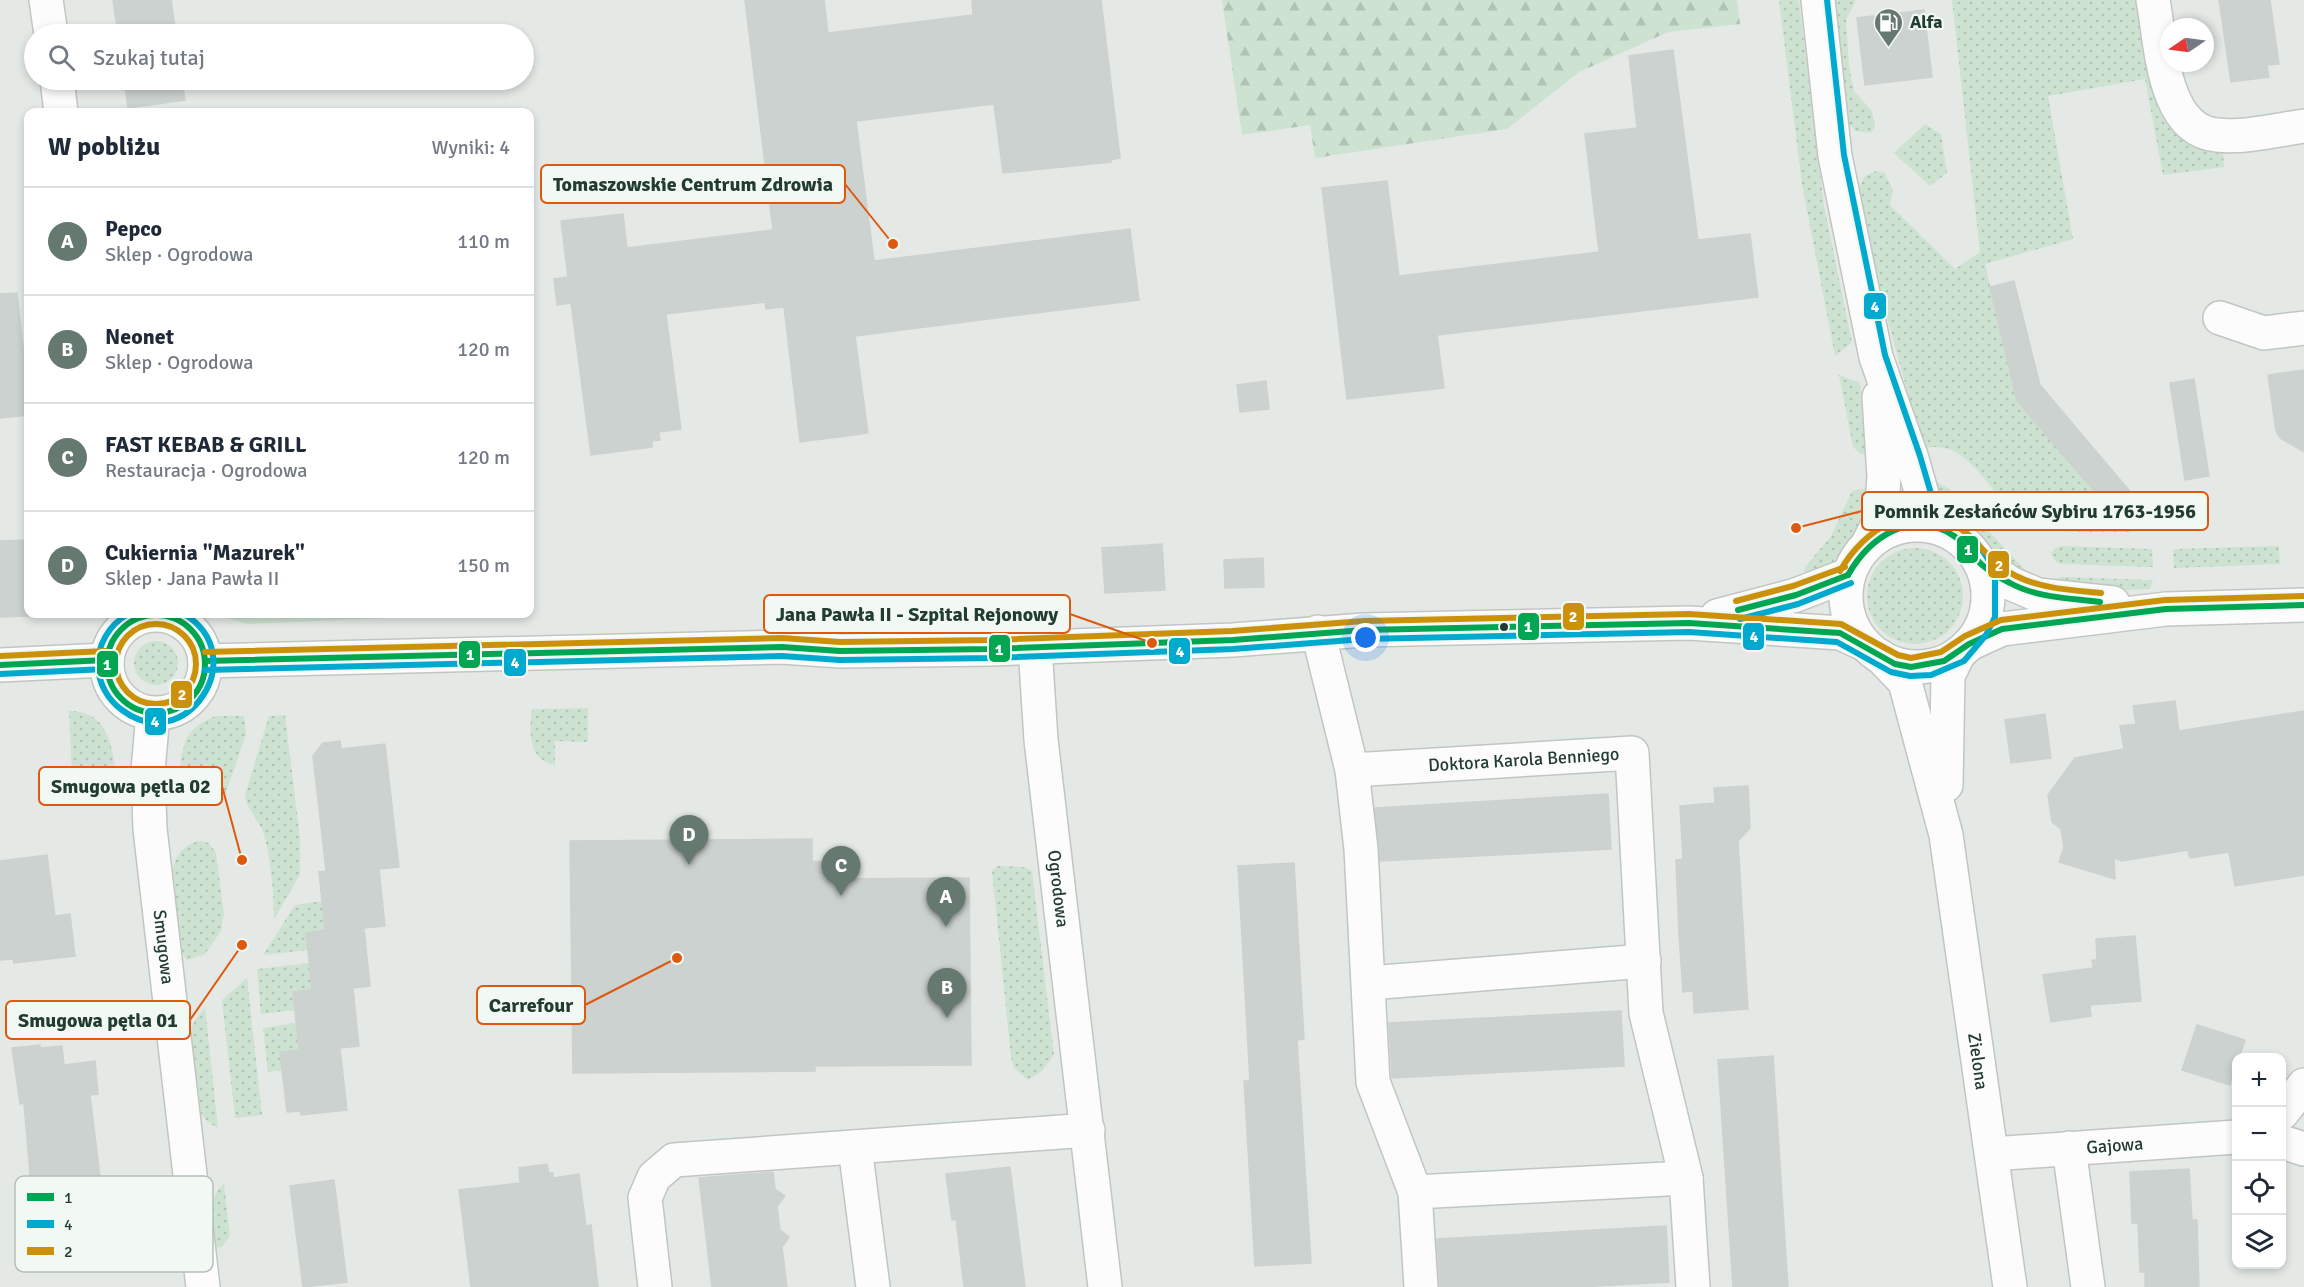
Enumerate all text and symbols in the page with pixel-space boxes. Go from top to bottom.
fuel station icon: Alfa [1873,6,1905,48]
place label: Alfa [1910,11,1942,33]
north arrow [2160,18,2214,72]
search box [24,24,534,90]
icon: search [45,41,78,74]
text: Szukaj tutaj [93,44,205,71]
text: W pobliżu [48,131,160,163]
text: Wyniki: 4 [431,135,510,160]
callout: Tomaszowskie Centrum Zdrowia [541,165,845,203]
text: Tomaszowskie Centrum Zdrowia [553,172,833,197]
text: Pepco [105,215,162,242]
text: A [61,229,74,254]
text: 110 m [457,229,510,254]
text: Sklep · Ogrodowa [105,242,253,267]
line badge: 4 [1863,292,1887,320]
text: 4 [1871,297,1880,317]
text: Neonet [105,323,174,350]
text: B [61,337,74,362]
text: 120 m [457,337,510,362]
text: Sklep · Ogrodowa [105,350,253,375]
text: FAST KEBAB & GRILL [105,431,307,458]
text: C [61,445,74,470]
text: 120 m [457,445,510,470]
text: Restauracja · Ogrodowa [105,458,307,483]
callout: Pomnik Zesłańców Sybiru 1763-1956 [1862,492,2208,530]
text: Pomnik Zesłańców Sybiru 1763-1956 [1874,499,2196,524]
line badge: 1 [1956,535,1979,564]
text: Cukiernia "Mazurek" [105,539,305,566]
text: 1 [1964,540,1973,560]
line badge: 2 [1987,550,2010,579]
text: D [61,553,74,578]
text: 150 m [457,553,510,578]
text: 2 [1995,556,2003,576]
text: Sklep · Jana Pawła II [105,566,279,591]
callout: Jana Pawła II - Szpital Rejonowy [764,595,1070,633]
text: Jana Pawła II - Szpital Rejonowy [776,602,1058,627]
line badge: 2 [1562,602,1585,631]
text: 2 [1569,607,1577,627]
line badge: 1 [1517,612,1540,641]
text: 1 [1524,617,1533,637]
unlabelled marker [1498,621,1510,633]
line badge: 4 [1742,622,1765,651]
your location [1351,623,1380,652]
text: 4 [1750,627,1759,647]
line badge: 1 [988,634,1011,663]
line badge: 4 [1168,637,1191,665]
line badge: 1 [458,640,481,669]
text: 1 [995,640,1004,660]
text: 4 [1176,642,1185,662]
text: 1 [466,645,475,665]
line badge: 4 [503,648,527,677]
line badge: 1 [96,650,119,678]
text: 4 [511,653,520,673]
text: 1 [103,655,112,675]
line badge: 2 [170,680,193,709]
text: 2 [178,685,186,705]
line badge: 4 [144,707,167,736]
text: 4 [151,712,160,732]
street label: Doktora Karola Benniego [1427,743,1620,776]
callout: Smugowa pętla 02 [39,767,222,805]
text: Smugowa pętla 02 [51,774,211,799]
pin: D [670,816,708,865]
pin: C [822,846,860,896]
street label: Ogrodowa [1043,849,1074,929]
pin: A [926,878,966,927]
street label: Smugowa [148,908,179,985]
pin: B [928,968,966,1018]
callout: Carrefour [477,986,585,1024]
text: Carrefour [489,993,573,1018]
callout: Smugowa pętla 01 [6,1001,190,1039]
text: Smugowa pętla 01 [18,1008,178,1033]
street label: Zielona [1963,1031,1993,1091]
map controls [2232,1053,2286,1269]
button: + [2232,1053,2286,1107]
button: − [2232,1107,2286,1161]
street label: Gajowa [2086,1132,2144,1158]
button: locate [2232,1161,2286,1215]
legend [15,1176,213,1272]
text: 1 [64,1188,73,1208]
text: 4 [64,1215,73,1235]
button: layers [2232,1215,2286,1269]
text: 2 [64,1242,73,1262]

